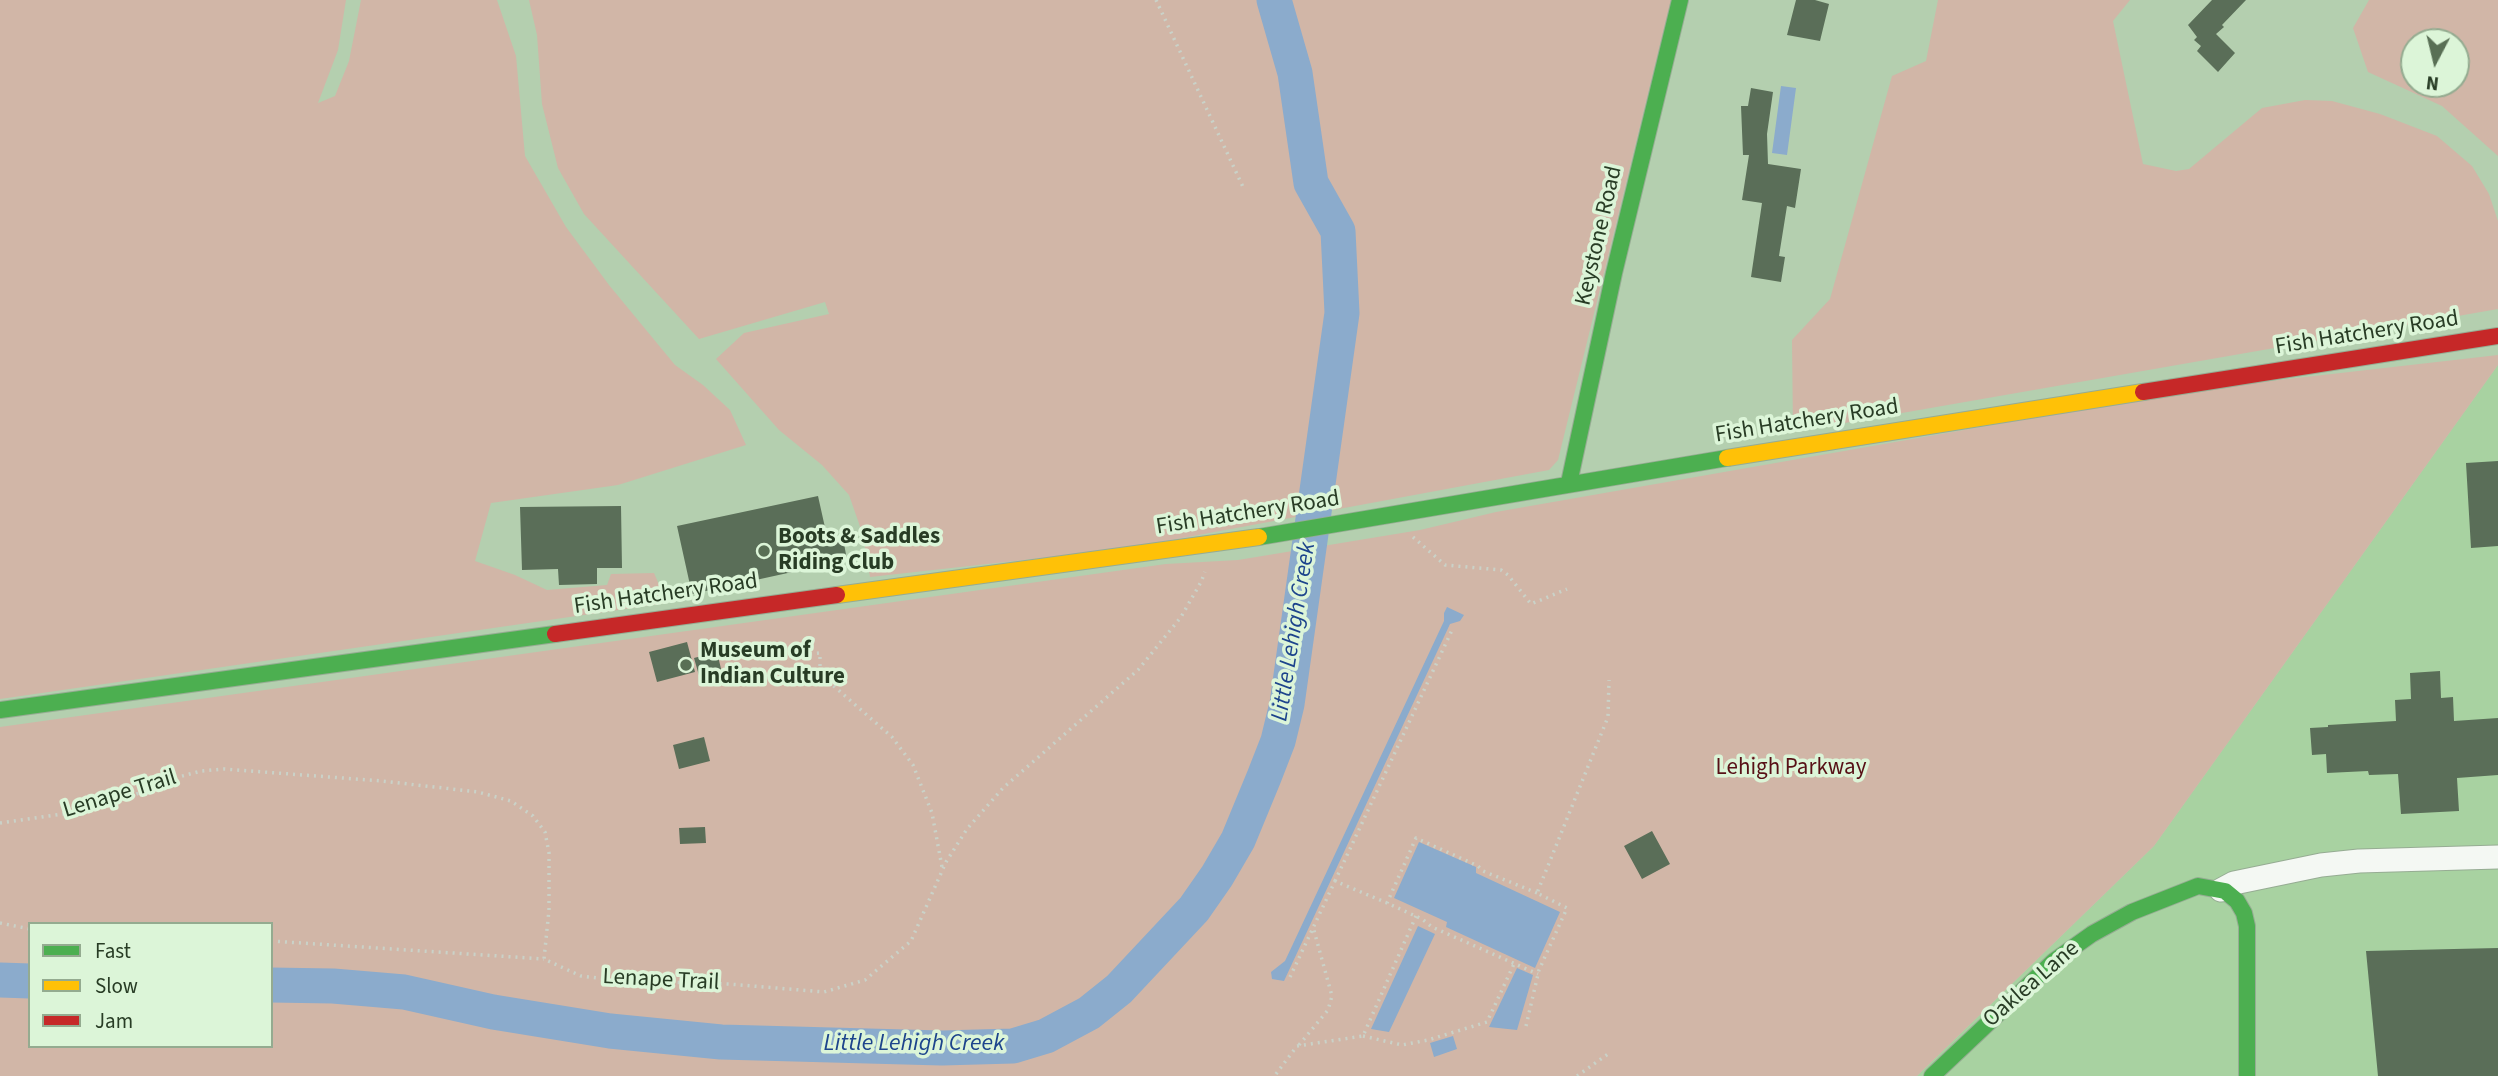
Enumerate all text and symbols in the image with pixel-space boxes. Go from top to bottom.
north arrow [2400,28,2470,98]
text: N [2425,68,2441,97]
street label: Keystone Road [1571,163,1629,309]
street label: Fish Hatchery Road [2273,306,2461,362]
street label: Fish Hatchery Road [1713,394,1901,450]
street label: Fish Hatchery Road [1154,486,1342,542]
place label: Boots & Saddles Riding Club [778,524,940,578]
water label: Little Lehigh Creek [1267,540,1323,724]
marker: Boots & Saddles Riding Club [756,543,772,559]
street label: Fish Hatchery Road [572,568,760,622]
place label: Museum of Indian Culture [700,638,845,692]
marker: Museum of Indian Culture [678,657,694,673]
park label: Lehigh Parkway [1716,755,1866,783]
street label: Lenape Trail [60,765,180,825]
legend [28,922,273,1048]
text: Fast [95,936,131,966]
street label: Oaklea Lane [1978,936,2086,1034]
street label: Lenape Trail [602,964,720,998]
text: Slow [95,971,138,1001]
text: Jam [95,1006,133,1036]
water label: Little Lehigh Creek [824,1031,1004,1059]

